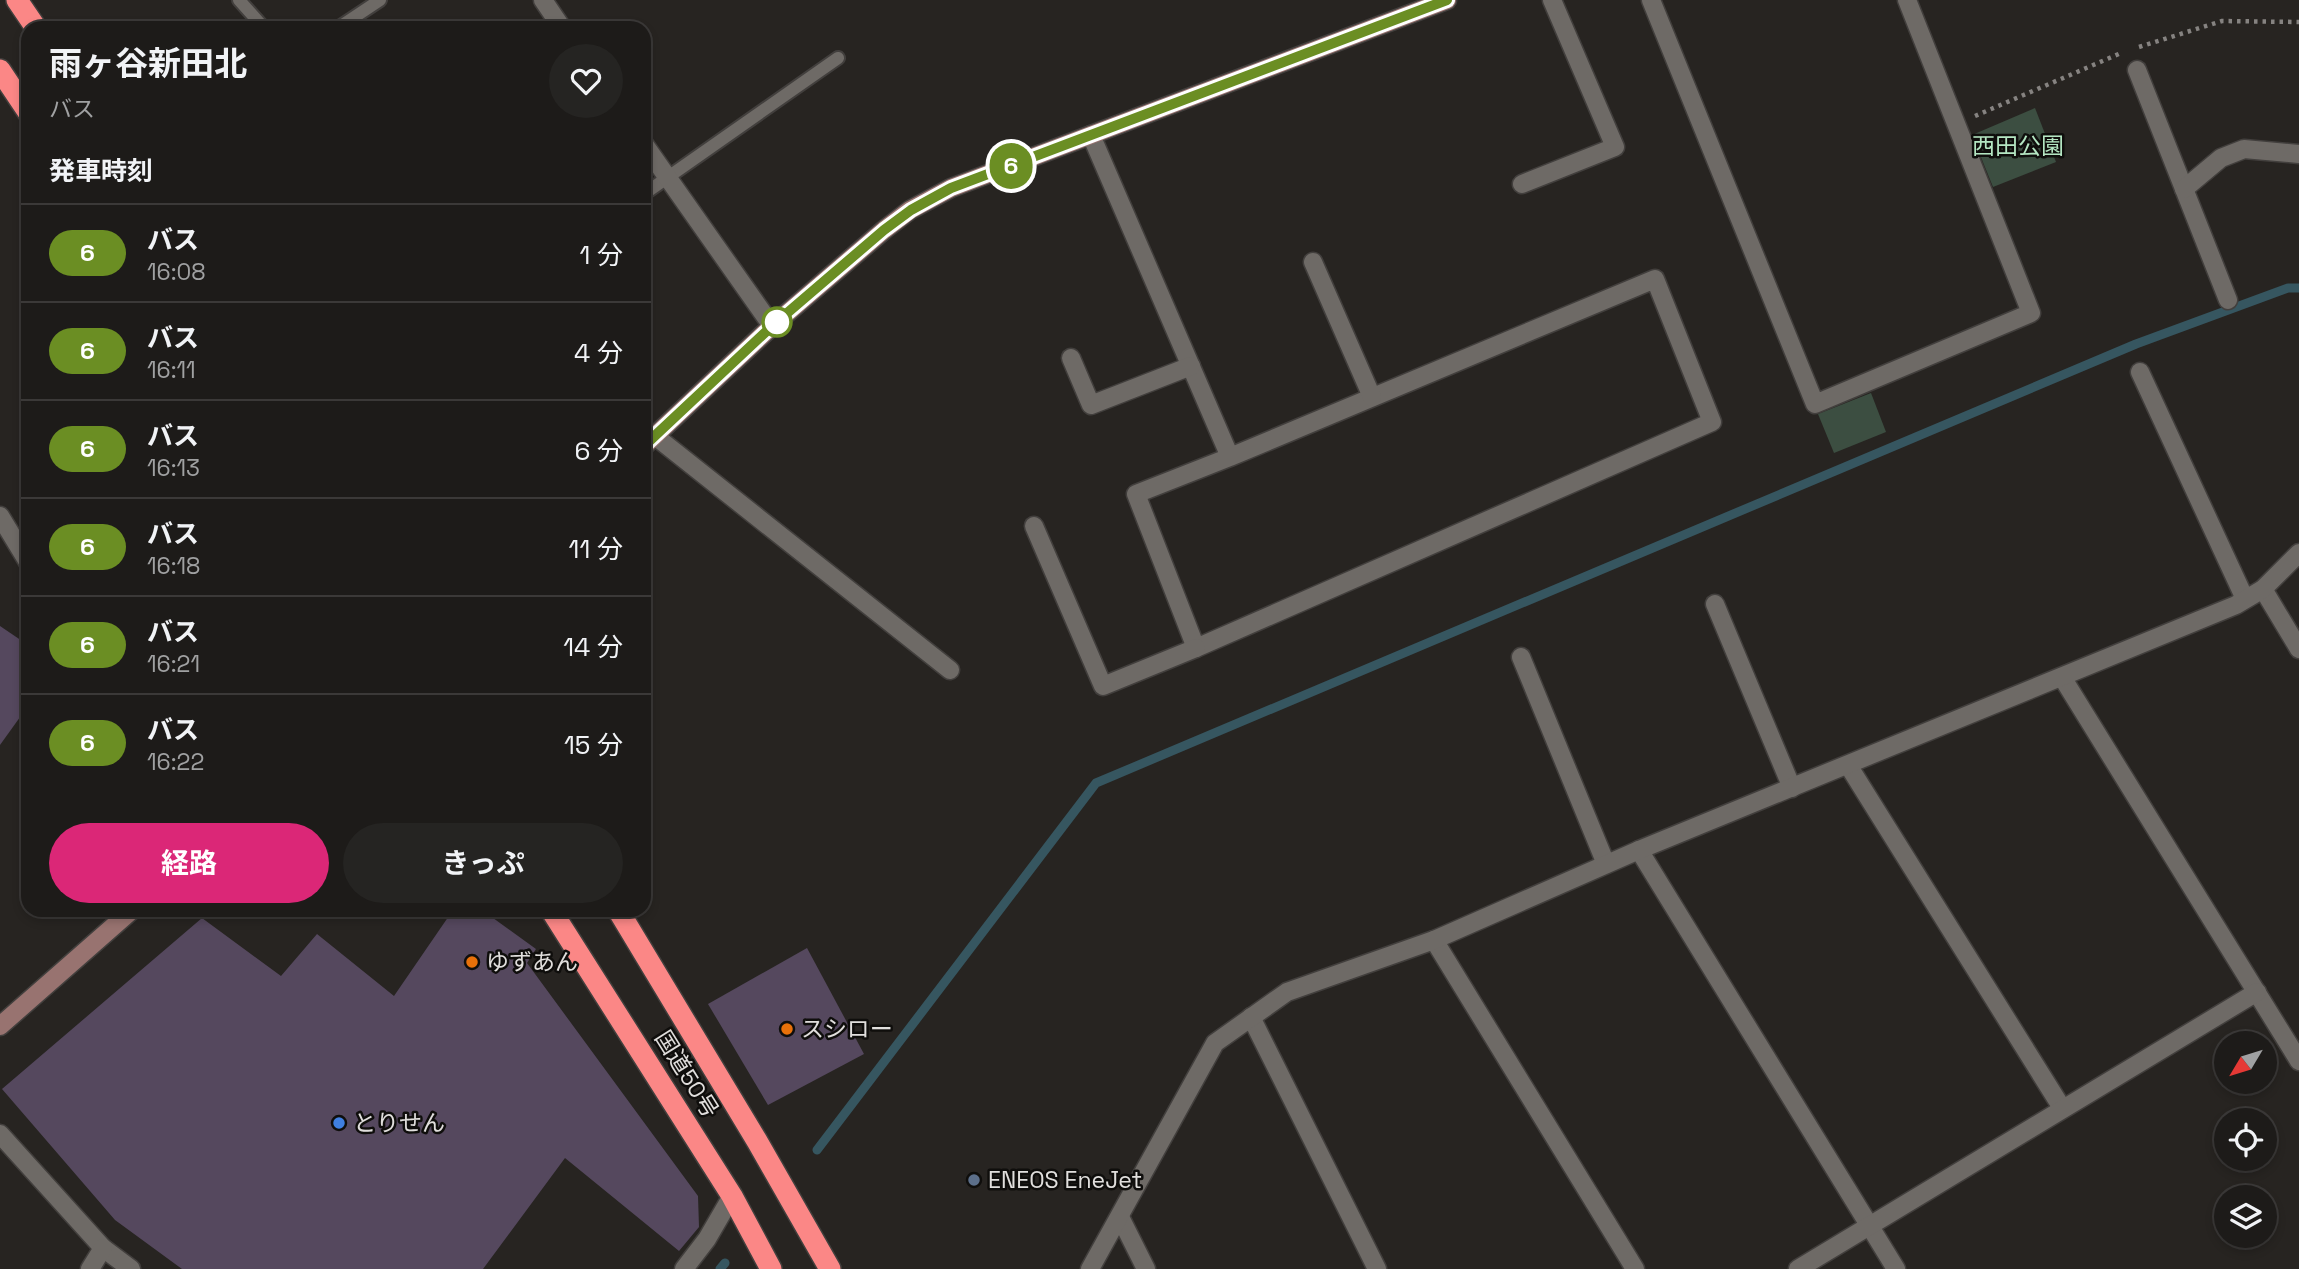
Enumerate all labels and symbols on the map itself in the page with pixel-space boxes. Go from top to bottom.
park label: 西田公園 [1972,131,2064,161]
line badge: 6 [988,143,1034,189]
unlabelled marker [762,307,792,337]
place label: ゆずあん [486,947,578,977]
marker: ゆずあん [464,954,480,970]
place label: スシロー [801,1014,893,1044]
marker: スシロー [779,1021,795,1037]
street label: 国道50号 [648,1025,726,1123]
north arrow [2214,1031,2277,1094]
place label: とりせん [353,1108,445,1138]
marker: とりせん [331,1115,347,1131]
place label: ENEOS EneJet [988,1165,1142,1195]
marker: ENEOS EneJet [966,1172,982,1188]

